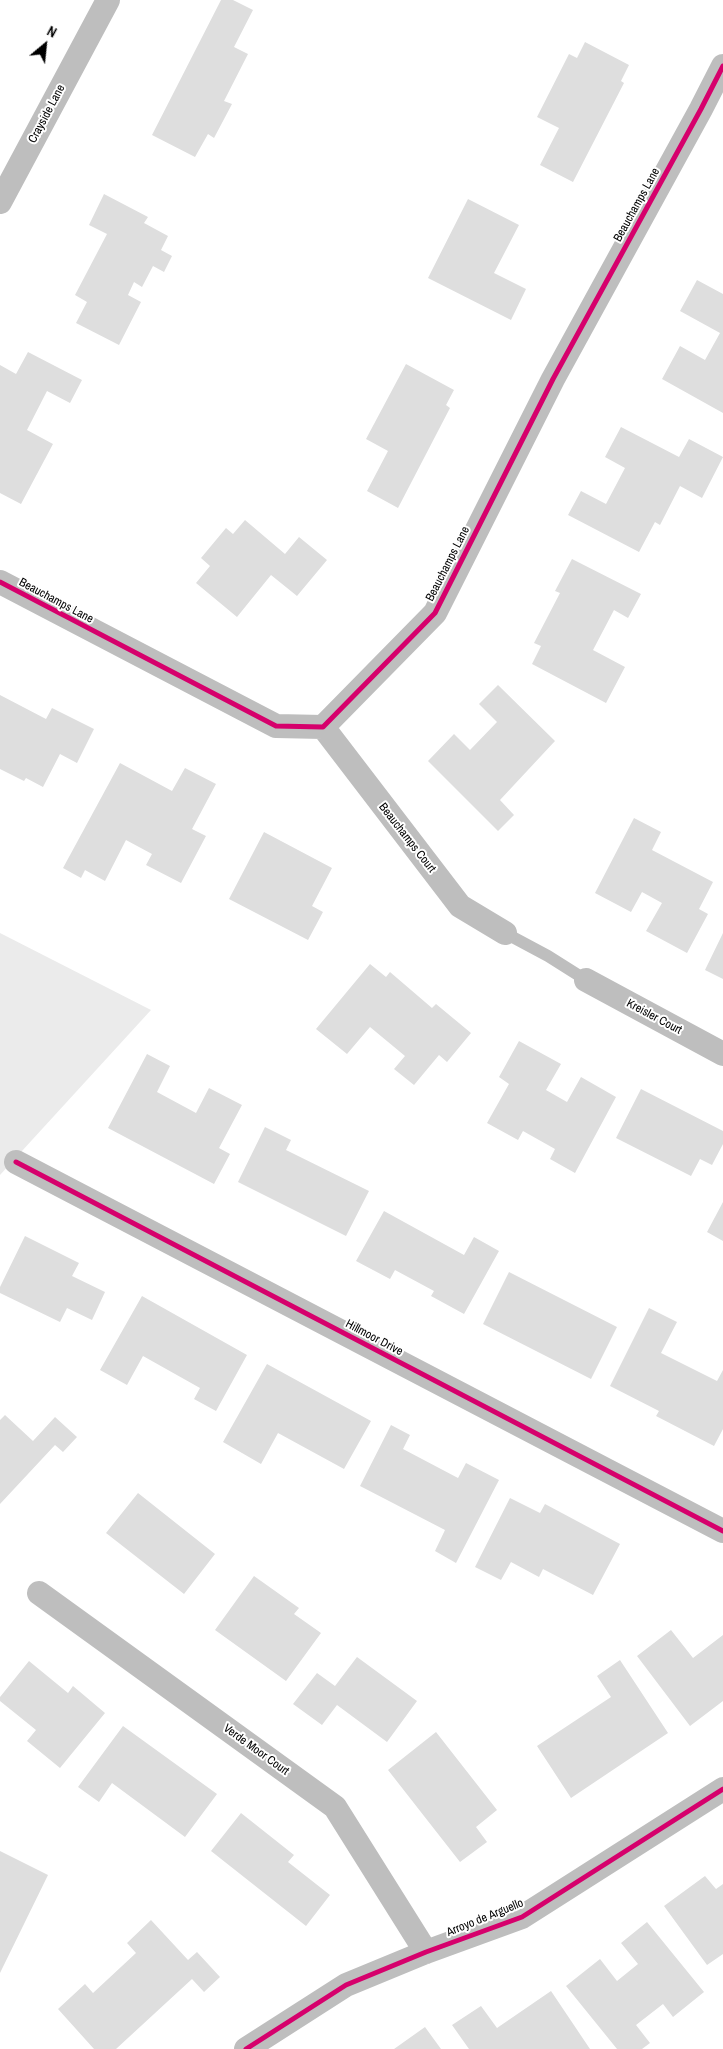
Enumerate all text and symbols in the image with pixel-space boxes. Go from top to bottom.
north arrow [20,20,70,70]
text: N [44,22,60,42]
street label: Crayside Lane [26,82,68,146]
street label: Beauchamps Lane [611,166,663,244]
street label: Beauchamps Lane [423,524,473,604]
street label: Beauchamps Lane [16,575,96,627]
street label: Beauchamps Court [375,800,439,876]
street label: Kreisler Court [624,996,684,1038]
street label: Hillmoor Drive [343,1317,405,1359]
street label: Verde Moor Court [220,1721,292,1779]
street label: Arroyo de Arguello [445,1896,525,1940]

